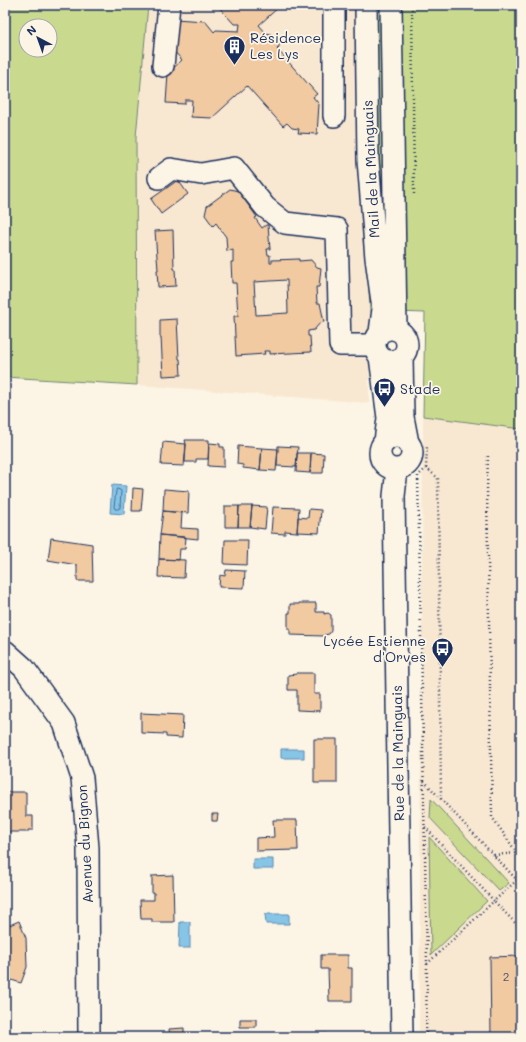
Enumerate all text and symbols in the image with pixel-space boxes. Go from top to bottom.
north arrow [18,18,58,58]
text: N [23,22,39,38]
place label: Résidence Les Lys [250,28,321,63]
building icon: Résidence Les Lys [221,33,247,66]
street label: Mail de la Mainguais [357,99,384,239]
bus stop icon: Stade [371,376,397,409]
place label: Stade [400,379,440,398]
place label: Lycée Estienne d'Orves [323,631,426,666]
bus stop icon: Lycée Estienne d'Orves [429,636,455,669]
street label: Rue de la Mainguais [387,685,408,821]
street label: Avenue du Bignon [72,784,97,904]
house number: 2 [503,968,509,984]

